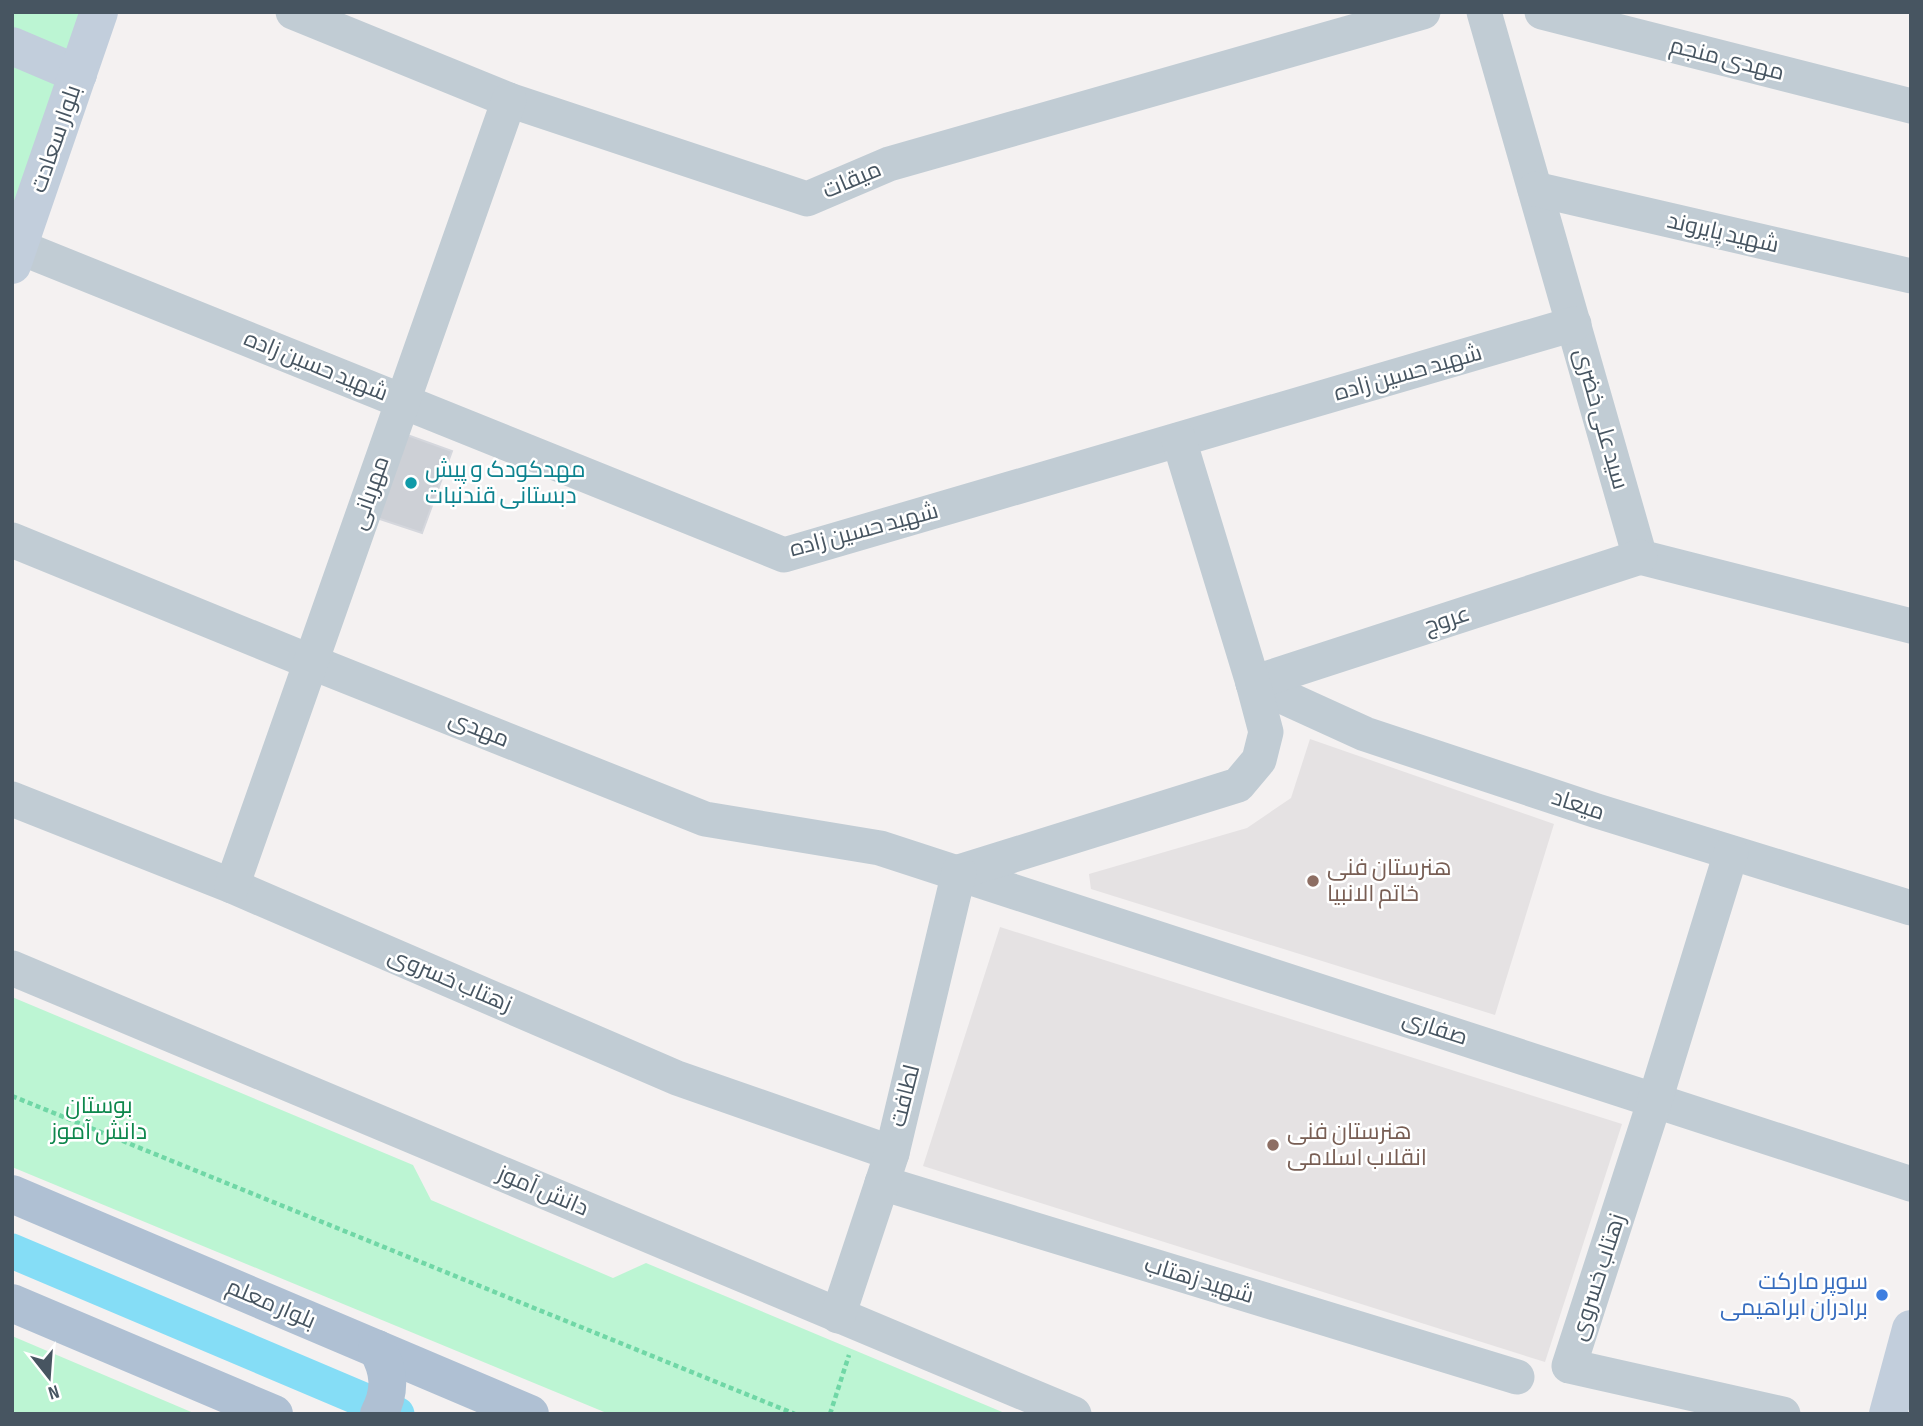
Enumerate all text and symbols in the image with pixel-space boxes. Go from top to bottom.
street label: مهدی منجم [1667,31,1787,88]
street label: بلوار سعادت [25,81,87,197]
street label: میقات [818,155,886,205]
street label: شهید پایروند [1664,207,1782,259]
street label: شهید حسین زاده [240,324,392,408]
street label: شهید حسین زاده [1331,338,1485,408]
street label: سید علی خضری [1567,345,1635,493]
street label: مهربانی [344,452,396,534]
place label: مهدکودک و پیش دبستانی قندنبات [425,456,586,510]
marker: مهدکودک و پیش دبستانی قندنبات [403,475,419,491]
street label: شهید حسین زاده [787,497,941,563]
street label: عروج [1421,600,1474,641]
street label: مهدی [445,704,513,754]
street label: میعاد [1548,783,1608,827]
place label: هنرستان فنی خاتم الانبیا [1327,854,1452,909]
marker: هنرستان فنی خاتم الانبیا [1305,873,1321,889]
street label: زهتاب خسروی [384,941,516,1019]
street label: صفاری [1399,1004,1471,1052]
street label: لطافت [884,1062,926,1130]
park label: بوستان دانش آموز [49,1092,147,1146]
place label: هنرستان فنی انقلاب اسلامی [1287,1118,1427,1172]
marker: هنرستان فنی انقلاب اسلامی [1265,1137,1281,1153]
street label: دانش آموز [491,1159,593,1223]
street label: زهتاب خسروی [1564,1210,1632,1344]
street label: شهید زهتاب [1141,1250,1257,1310]
place label: سوپر مارکت برادران ابراهیمی [1720,1268,1868,1322]
street label: بلوار معلم [222,1273,320,1336]
marker: سوپر مارکت برادران ابراهیمی [1874,1287,1890,1303]
north arrow [14,1342,84,1412]
text: N [45,1379,62,1404]

